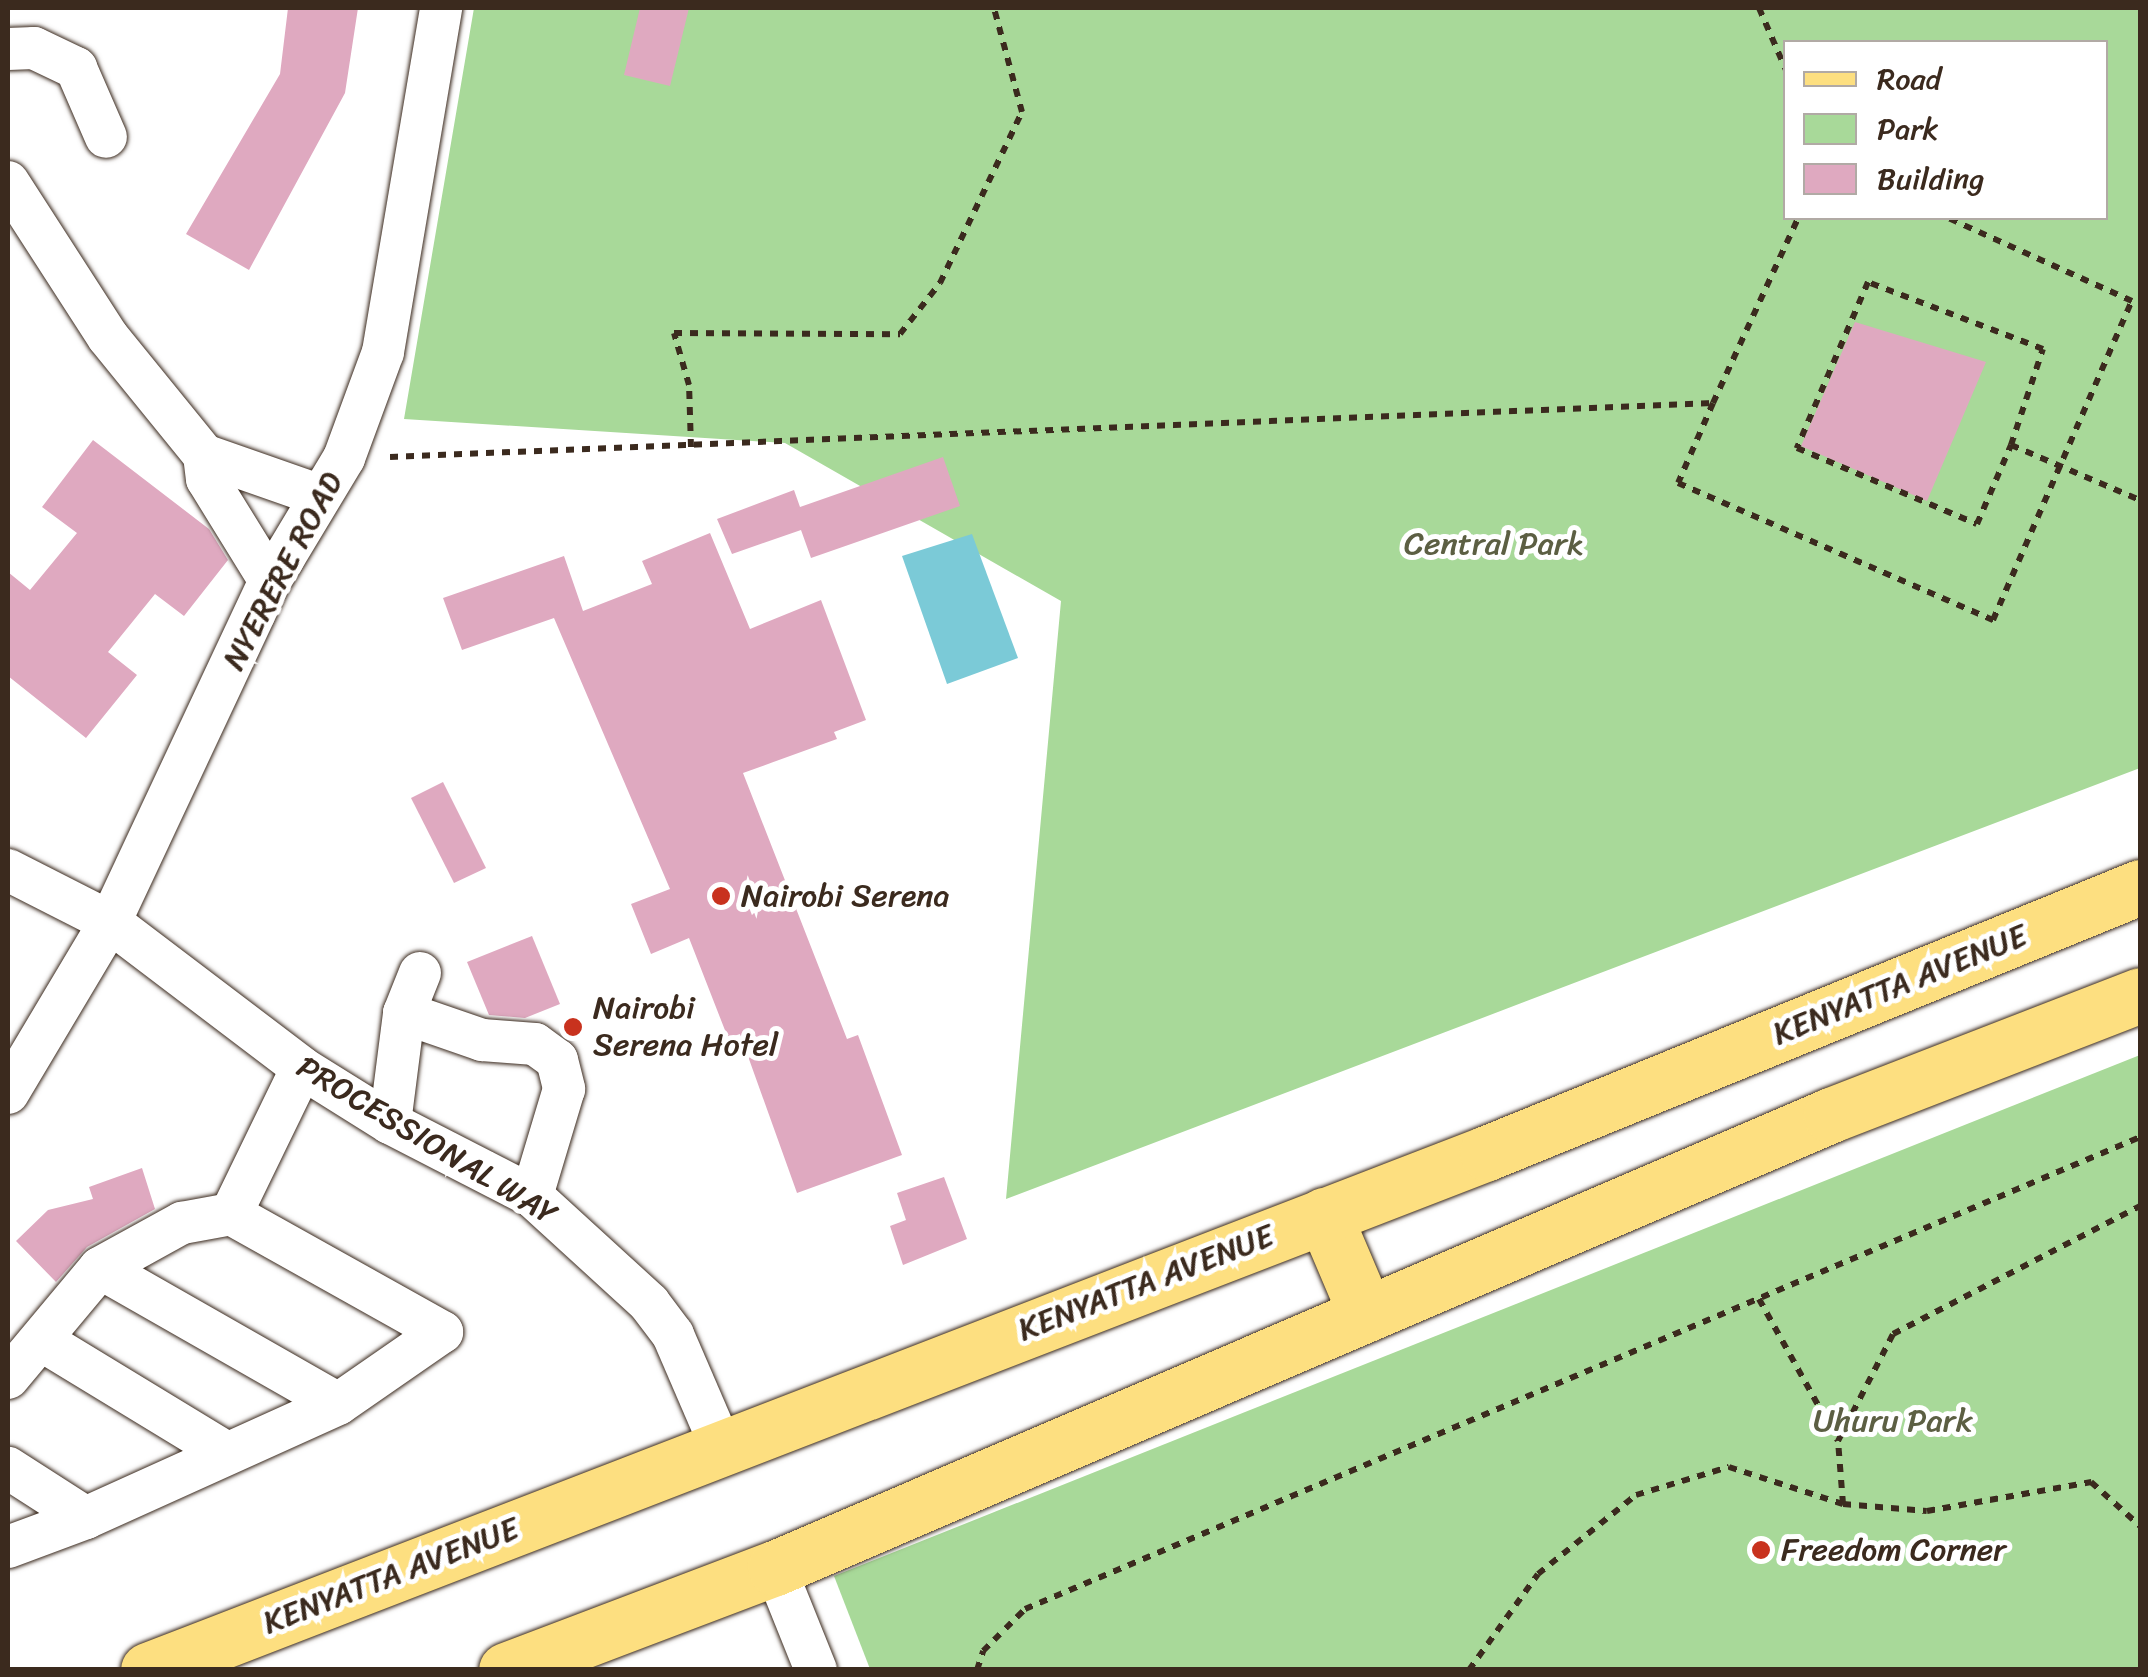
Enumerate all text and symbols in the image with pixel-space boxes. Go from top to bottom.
legend [1783,40,2108,220]
text: Road [1877,52,1941,106]
text: Park [1877,102,1939,156]
text: Building [1877,152,1984,206]
street label: NYERERE ROAD [215,466,351,676]
park label: Central Park [1404,525,1584,563]
place label: Nairobi Serena [741,877,951,915]
marker: Nairobi Serena [710,885,732,907]
street label: KENYATTA AVENUE [1767,916,2033,1054]
place label: Nairobi Serena Hotel [593,990,779,1065]
marker: Nairobi Serena Hotel [562,1016,584,1038]
street label: PROCESSIONAL WAY [291,1049,563,1233]
street label: KENYATTA AVENUE [1013,1216,1279,1350]
park label: Uhuru Park [1813,1402,1973,1440]
street label: KENYATTA AVENUE [258,1509,524,1643]
place label: Freedom Corner [1781,1531,2006,1569]
marker: Freedom Corner [1750,1539,1772,1561]

